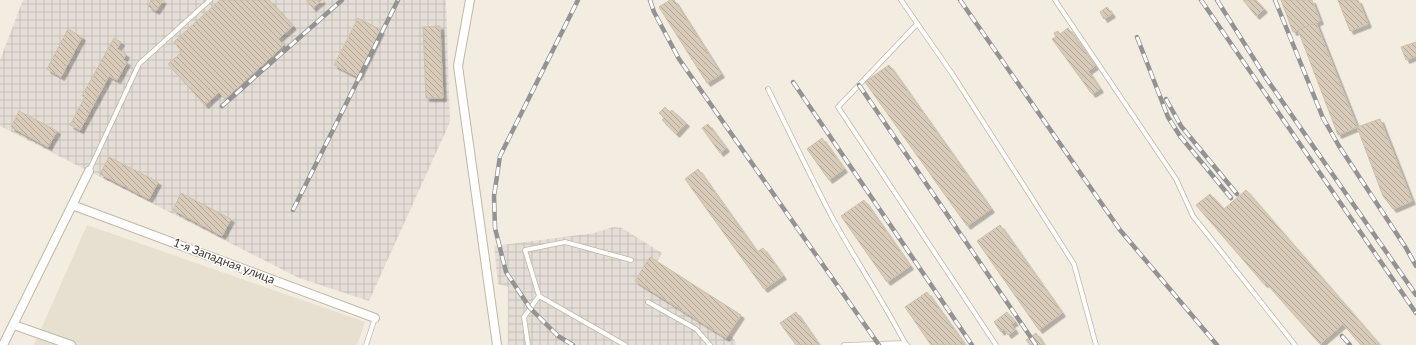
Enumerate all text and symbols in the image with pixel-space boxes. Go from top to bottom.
street label: 1-я Западная улица [171,234,277,287]

